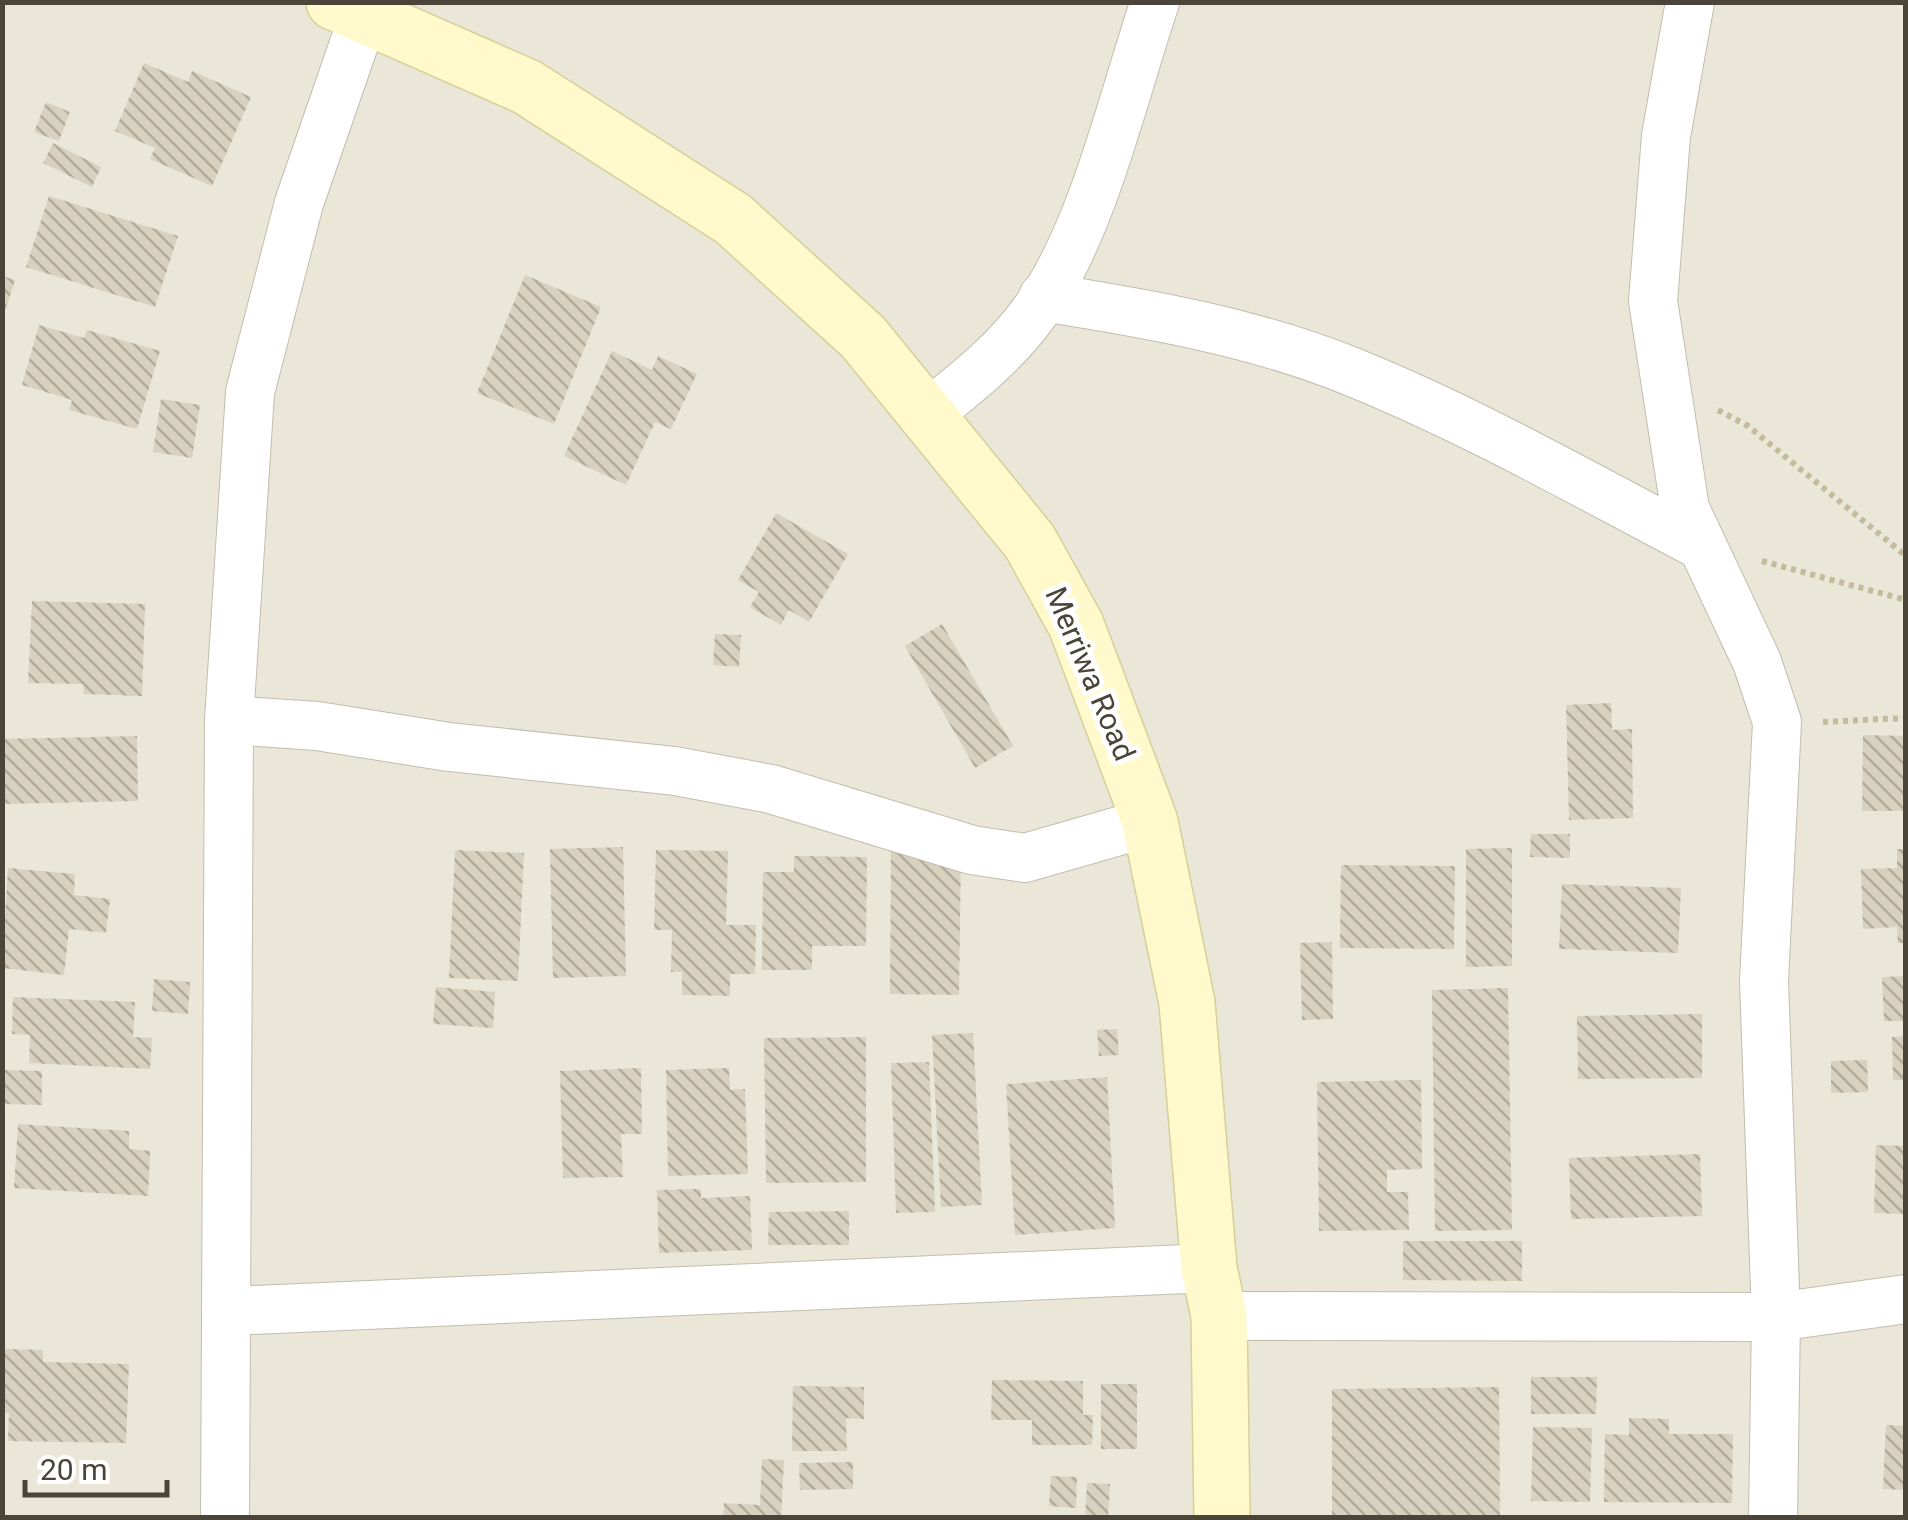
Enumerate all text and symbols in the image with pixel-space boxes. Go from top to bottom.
street label: Merriwa Road [1038,582,1143,766]
scale bar [25,1435,168,1497]
text: 20 m [40,1452,107,1487]

